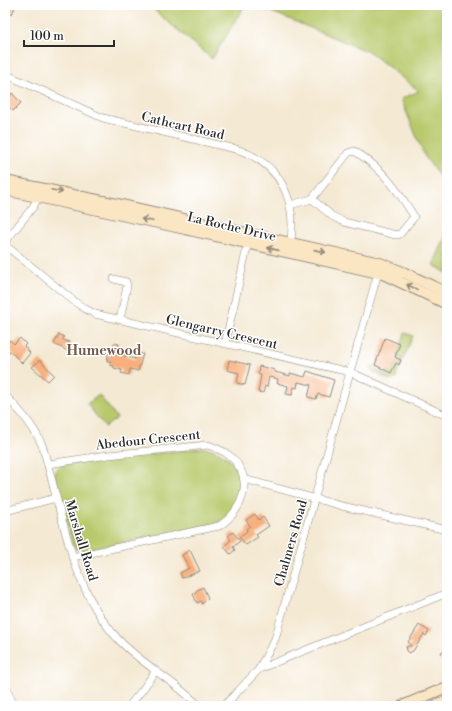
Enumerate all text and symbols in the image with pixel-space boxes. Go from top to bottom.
scale bar [24,22,114,48]
text: 100 m [30,29,64,44]
street label: Cathcart Road [140,109,226,143]
one-way arrow [50,187,63,195]
street label: La Roche Drive [186,209,278,245]
one-way arrow [140,216,153,224]
one-way arrow [267,245,280,253]
one-way arrow [314,247,327,255]
one-way arrow [406,283,418,290]
street label: Glengarry Crescent [164,311,280,353]
district label: Humewood [66,342,142,360]
street label: Abedour Crescent [94,426,202,454]
street label: Marshall Road [61,498,101,583]
street label: Chalmers Road [271,498,311,588]

